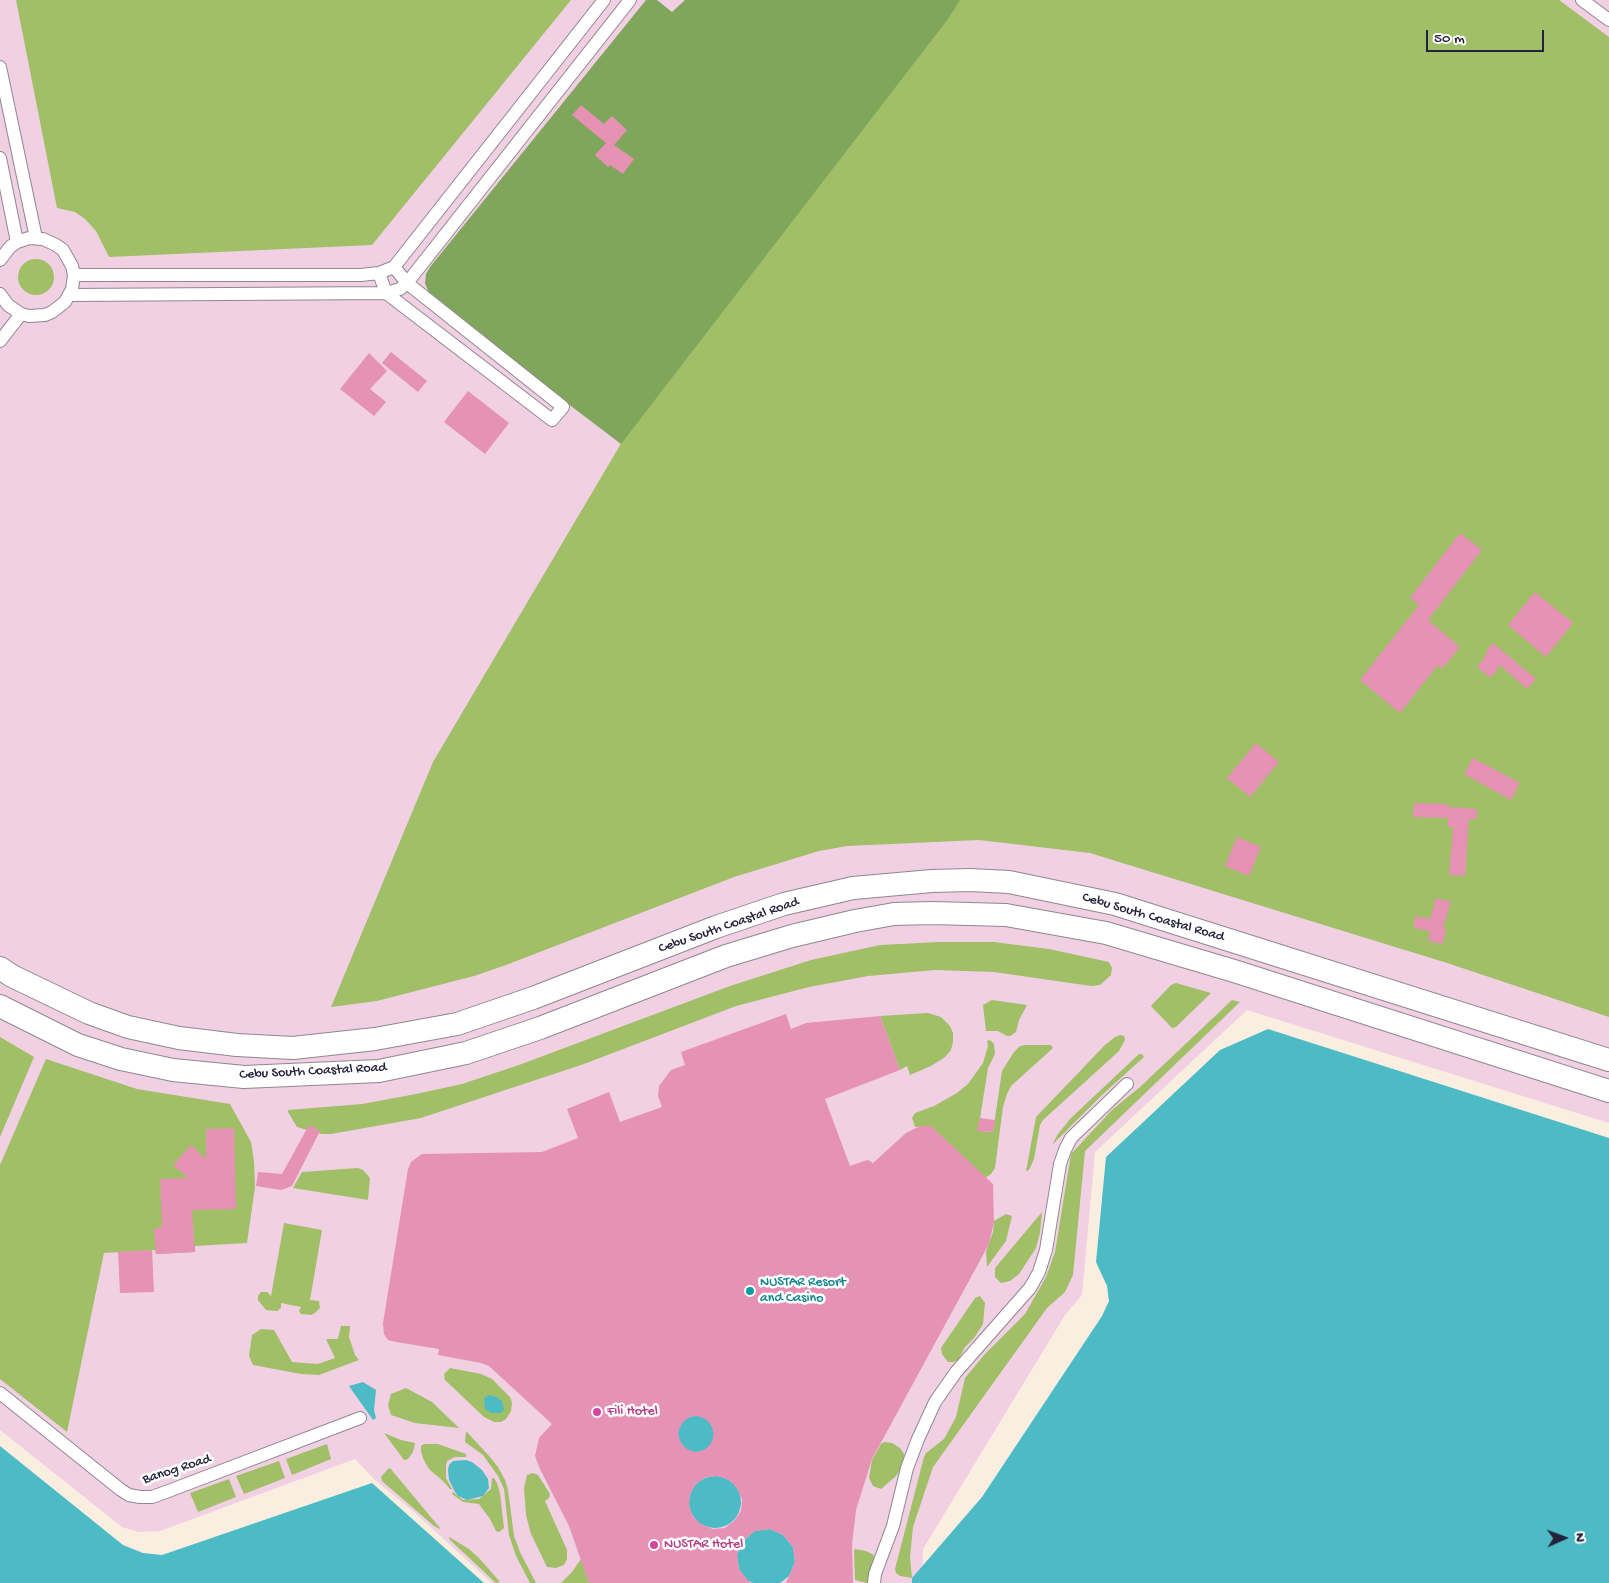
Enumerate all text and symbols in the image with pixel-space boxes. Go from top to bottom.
scale bar [1429,20,1546,52]
text: 50 m [1434,30,1465,48]
street label: Cebu South Coastal Road [1080,890,1226,946]
street label: Cebu South Coastal Road [657,894,801,958]
street label: Cebu South Coastal Road [239,1060,387,1084]
place label: NUSTAR Resort and Casino [760,1275,846,1308]
marker: NUSTAR Resort and Casino [744,1285,756,1297]
place label: Fili Hotel [607,1404,658,1420]
marker: Fili Hotel [591,1406,603,1418]
street label: Banog Road [141,1451,213,1489]
north arrow [1539,1513,1589,1563]
text: N [1571,1533,1588,1542]
place label: NUSTAR Hotel [664,1537,743,1553]
marker: NUSTAR Hotel [648,1539,660,1551]

